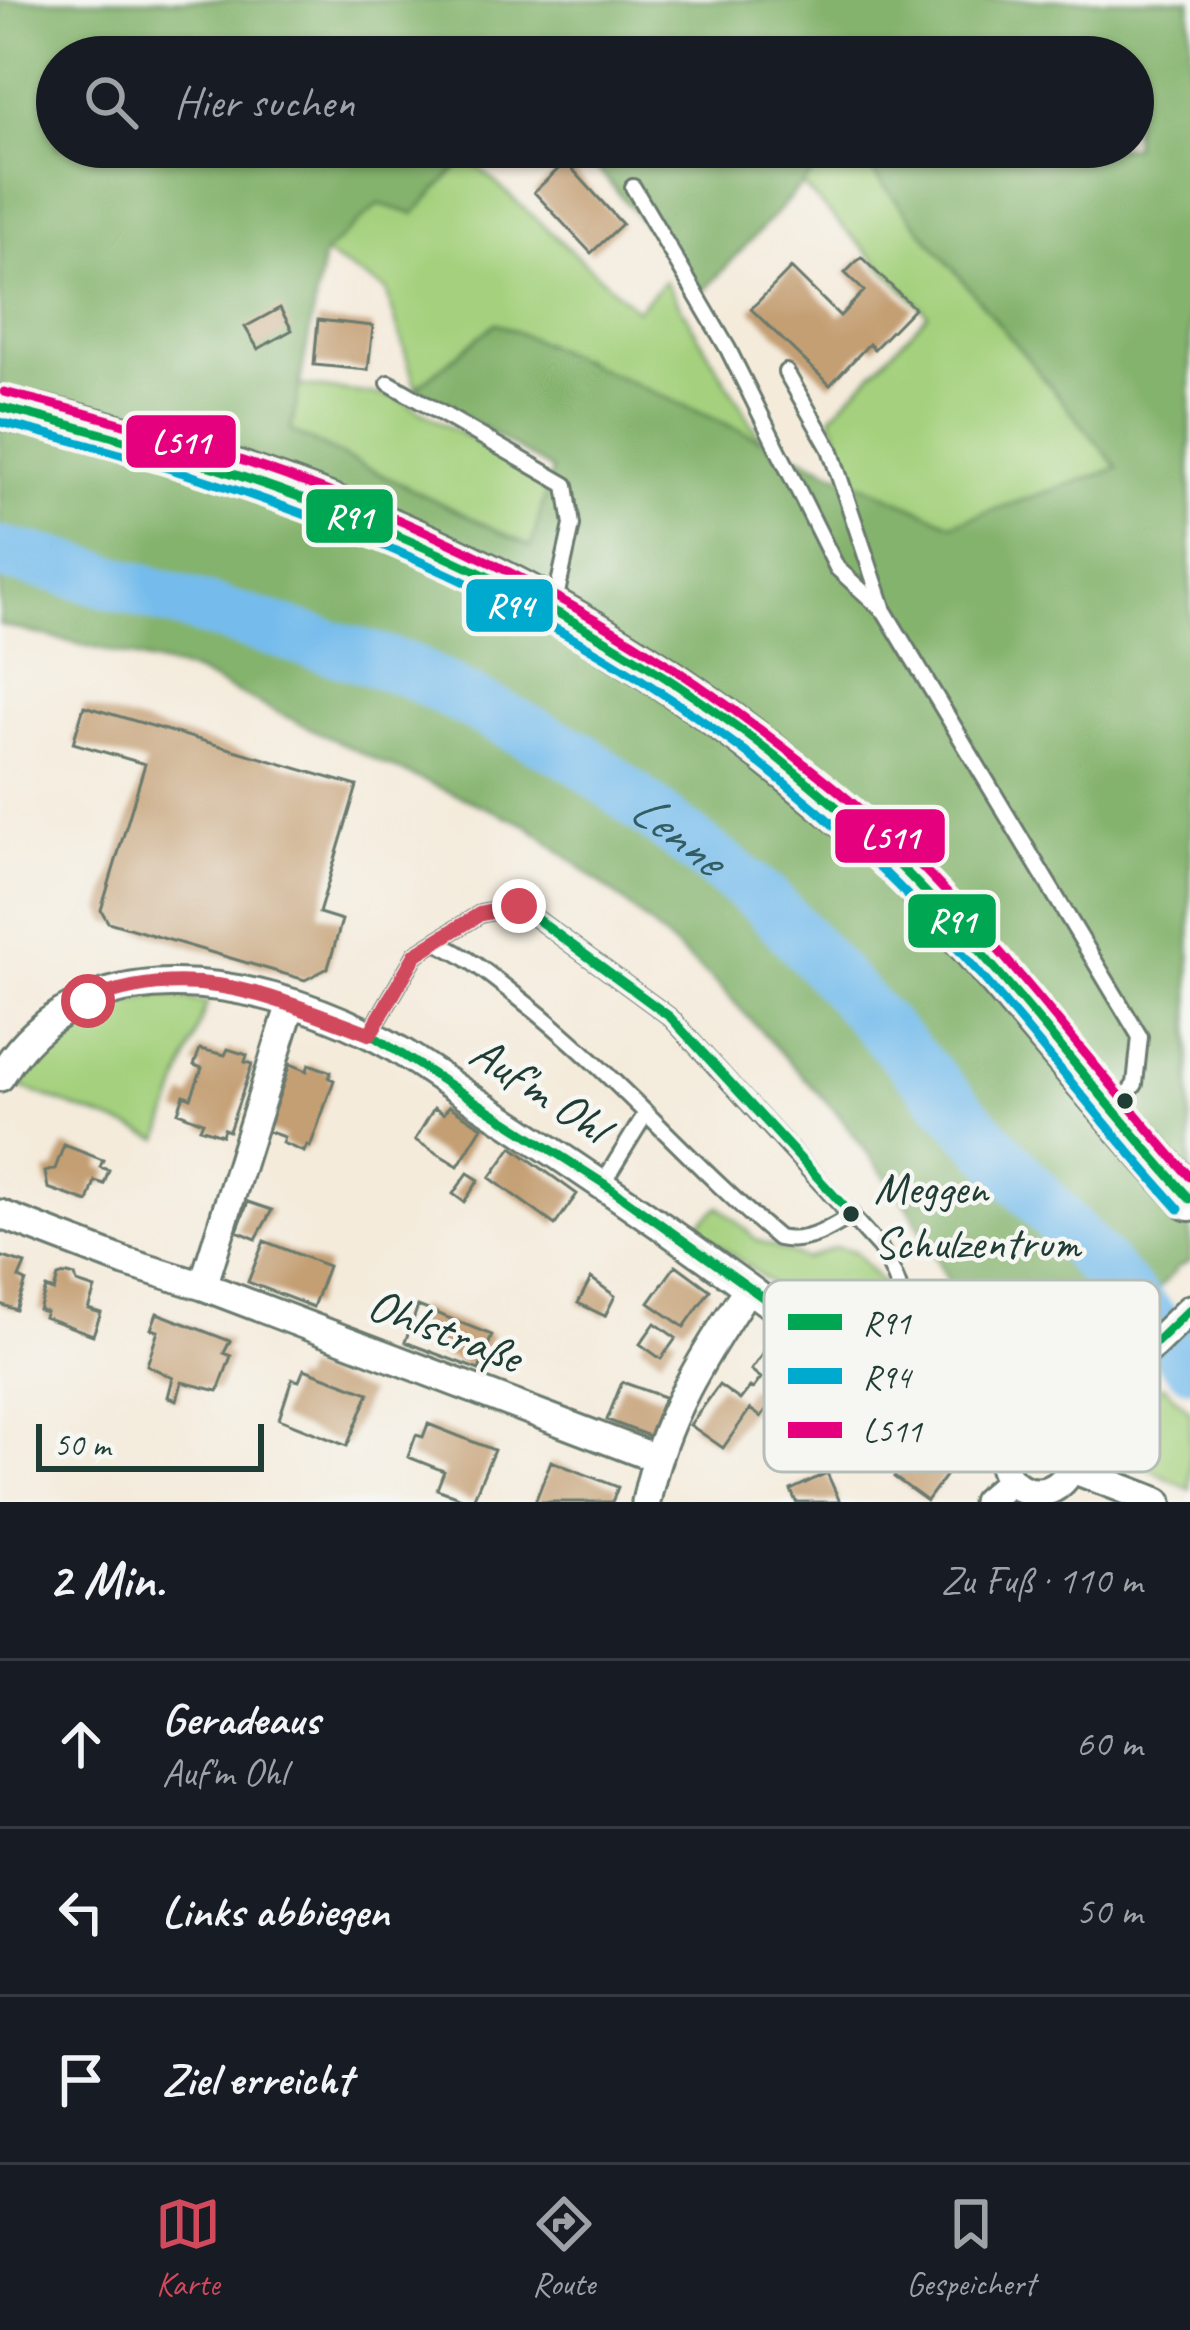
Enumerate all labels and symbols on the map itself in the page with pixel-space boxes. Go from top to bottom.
line badge: L511 [124,413,238,470]
text: L511 [152,421,213,463]
line badge: R91 [304,487,395,545]
text: R91 [325,496,376,538]
line badge: R94 [464,577,555,634]
text: R94 [486,585,538,627]
water label: Lenne [618,777,743,894]
line badge: L511 [833,807,947,865]
text: L511 [861,816,922,858]
route end [492,879,546,933]
line badge: R91 [906,892,998,950]
text: R91 [928,900,979,942]
route start [61,974,115,1028]
street label: Auf'm Ohl [459,1022,627,1160]
unlabelled marker [1114,1090,1136,1112]
place label: Meggen Schulzentrum [874,1160,1082,1272]
marker: Meggen Schulzentrum [840,1203,862,1225]
street label: Ohlstraße [360,1273,534,1388]
legend [764,1280,1160,1472]
text: R91 [863,1302,913,1344]
text: R94 [863,1356,914,1398]
text: L511 [863,1410,924,1452]
scale bar [36,1418,264,1471]

